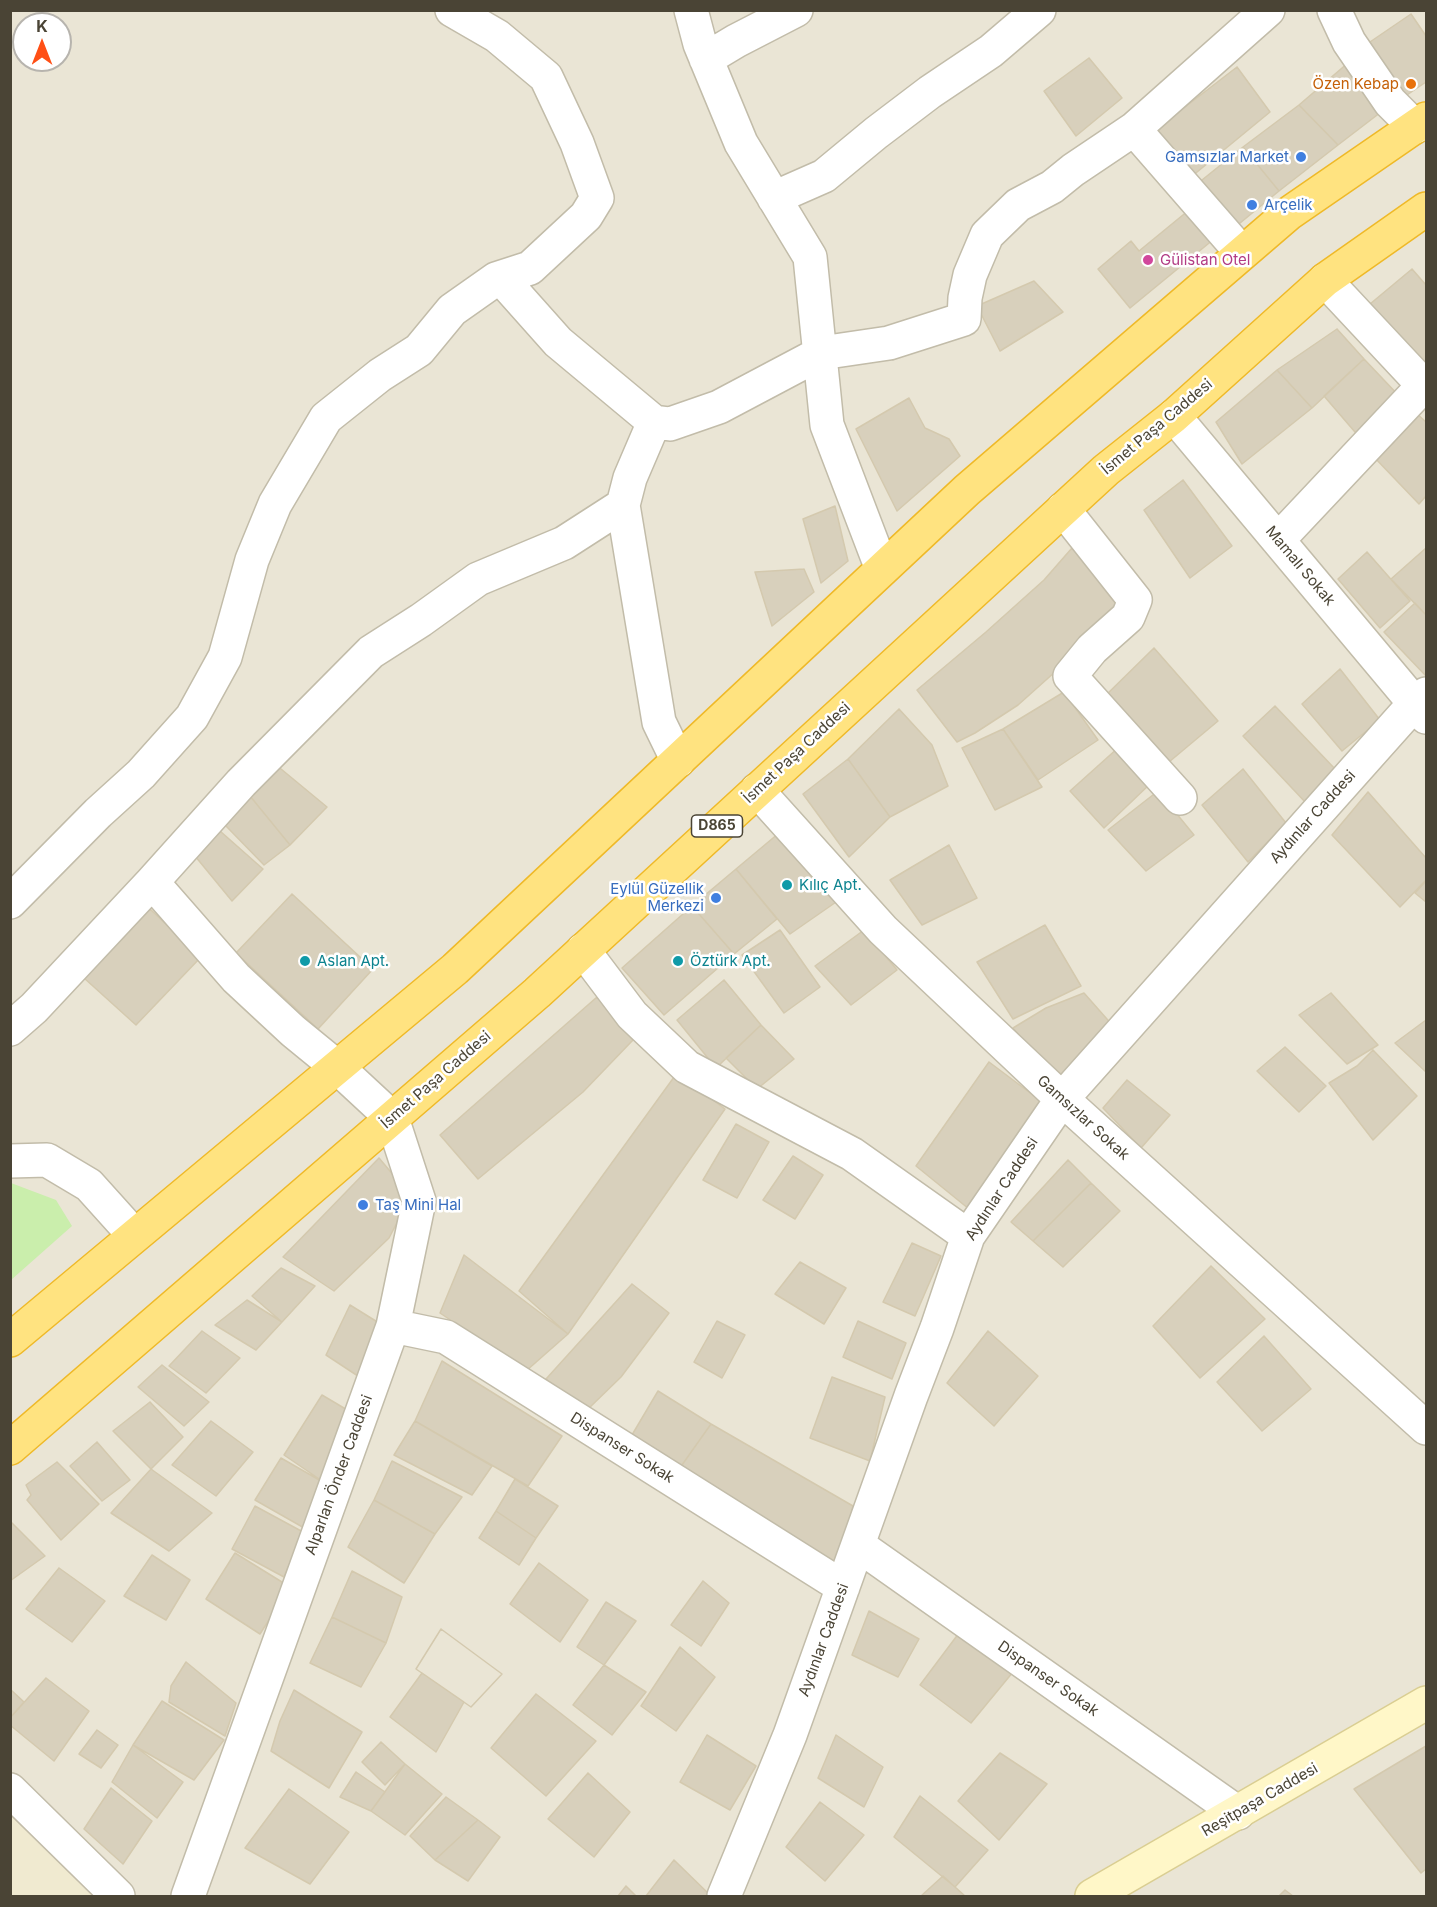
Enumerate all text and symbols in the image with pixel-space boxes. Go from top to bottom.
north arrow [12,12,72,72]
text: K [36,16,48,36]
place label: Özen Kebap [1312,75,1399,93]
marker: Özen Kebap [1404,77,1418,91]
place label: Gamsızlar Market [1165,148,1289,166]
marker: Gamsızlar Market [1294,150,1308,164]
place label: Arçelik [1264,196,1313,214]
marker: Arçelik [1245,198,1259,212]
place label: Gülistan Otel [1160,251,1250,269]
marker: Gülistan Otel [1141,253,1155,267]
street label: İsmet Paşa Caddesi [1098,375,1216,479]
street label: Mamalı Sokak [1261,522,1339,610]
street label: İsmet Paşa Caddesi [740,699,854,807]
street label: Aydınlar Caddesi [1266,767,1360,867]
road number: D865 [692,815,742,837]
place label: Kılıç Apt. [799,876,862,894]
marker: Kılıç Apt. [780,878,794,892]
place label: Eylül Güzellik Merkezi [610,880,704,915]
marker: Eylül Güzellik Merkezi [709,891,723,905]
place label: Aslan Apt. [317,952,389,970]
place label: Öztürk Apt. [690,952,771,970]
marker: Aslan Apt. [298,954,312,968]
marker: Öztürk Apt. [671,954,685,968]
street label: İsmet Paşa Caddesi [377,1027,495,1133]
street label: Gamsızlar Sokak [1033,1072,1133,1164]
street label: Aydınlar Caddesi [962,1134,1042,1244]
place label: Taş Mini Hal [375,1196,461,1214]
marker: Taş Mini Hal [356,1198,370,1212]
street label: Alparlan Önder Caddesi [302,1393,376,1557]
street label: Dispanser Sokak [567,1409,677,1487]
street label: Aydınlar Caddesi [795,1581,853,1699]
street label: Dispanser Sokak [994,1637,1102,1721]
street label: Reşitpaşa Caddesi [1199,1759,1321,1841]

